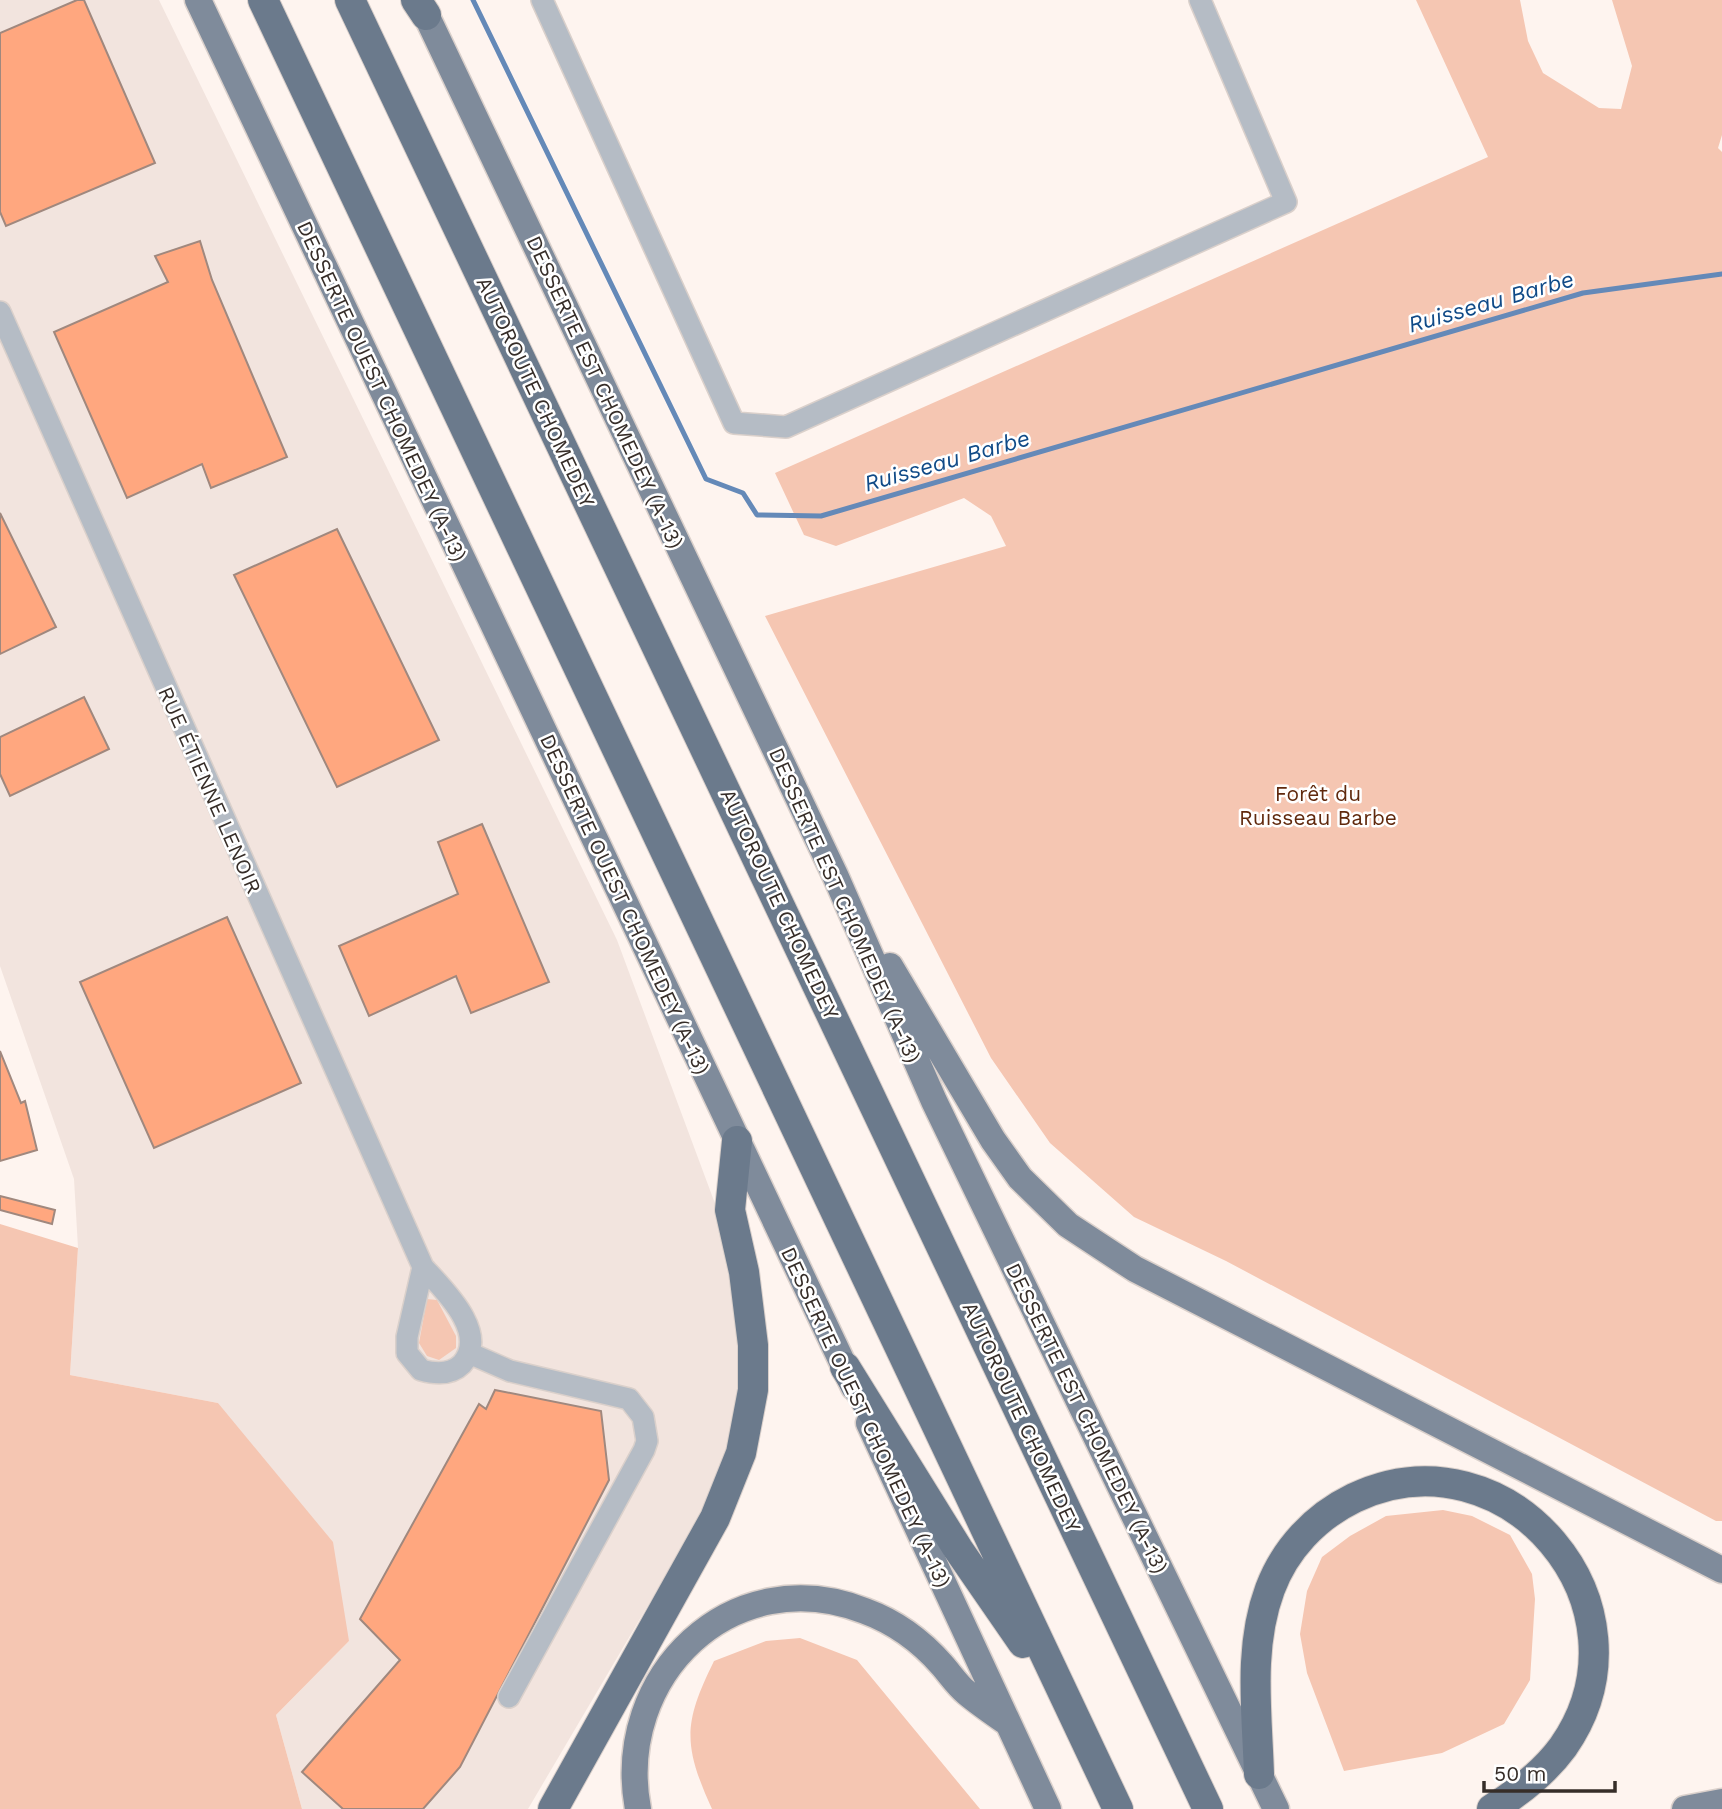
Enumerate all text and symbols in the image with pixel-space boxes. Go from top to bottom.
street label: DESSERTE OUEST CHOMEDEY (A-13) [292,217,472,565]
street label: DESSERTE EST CHOMEDEY (A-13) [521,232,689,552]
water label: Ruisseau Barbe [1405,265,1577,339]
street label: AUTOROUTE CHOMEDEY [472,273,600,511]
water label: Ruisseau Barbe [861,424,1033,498]
street label: RUE ÉTIENNE LENOIR [153,683,267,897]
street label: DESSERTE OUEST CHOMEDEY (A-13) [535,730,715,1078]
street label: DESSERTE EST CHOMEDEY (A-13) [764,744,926,1066]
park label: Forêt du Ruisseau Barbe [1239,781,1397,830]
street label: AUTOROUTE CHOMEDEY [716,785,844,1023]
street label: DESSERTE OUEST CHOMEDEY (A-13) [776,1243,956,1591]
street label: DESSERTE EST CHOMEDEY (A-13) [1001,1259,1173,1577]
street label: AUTOROUTE CHOMEDEY [958,1298,1086,1536]
scale bar [1484,1750,1615,1794]
text: 50 m [1494,1761,1546,1786]

